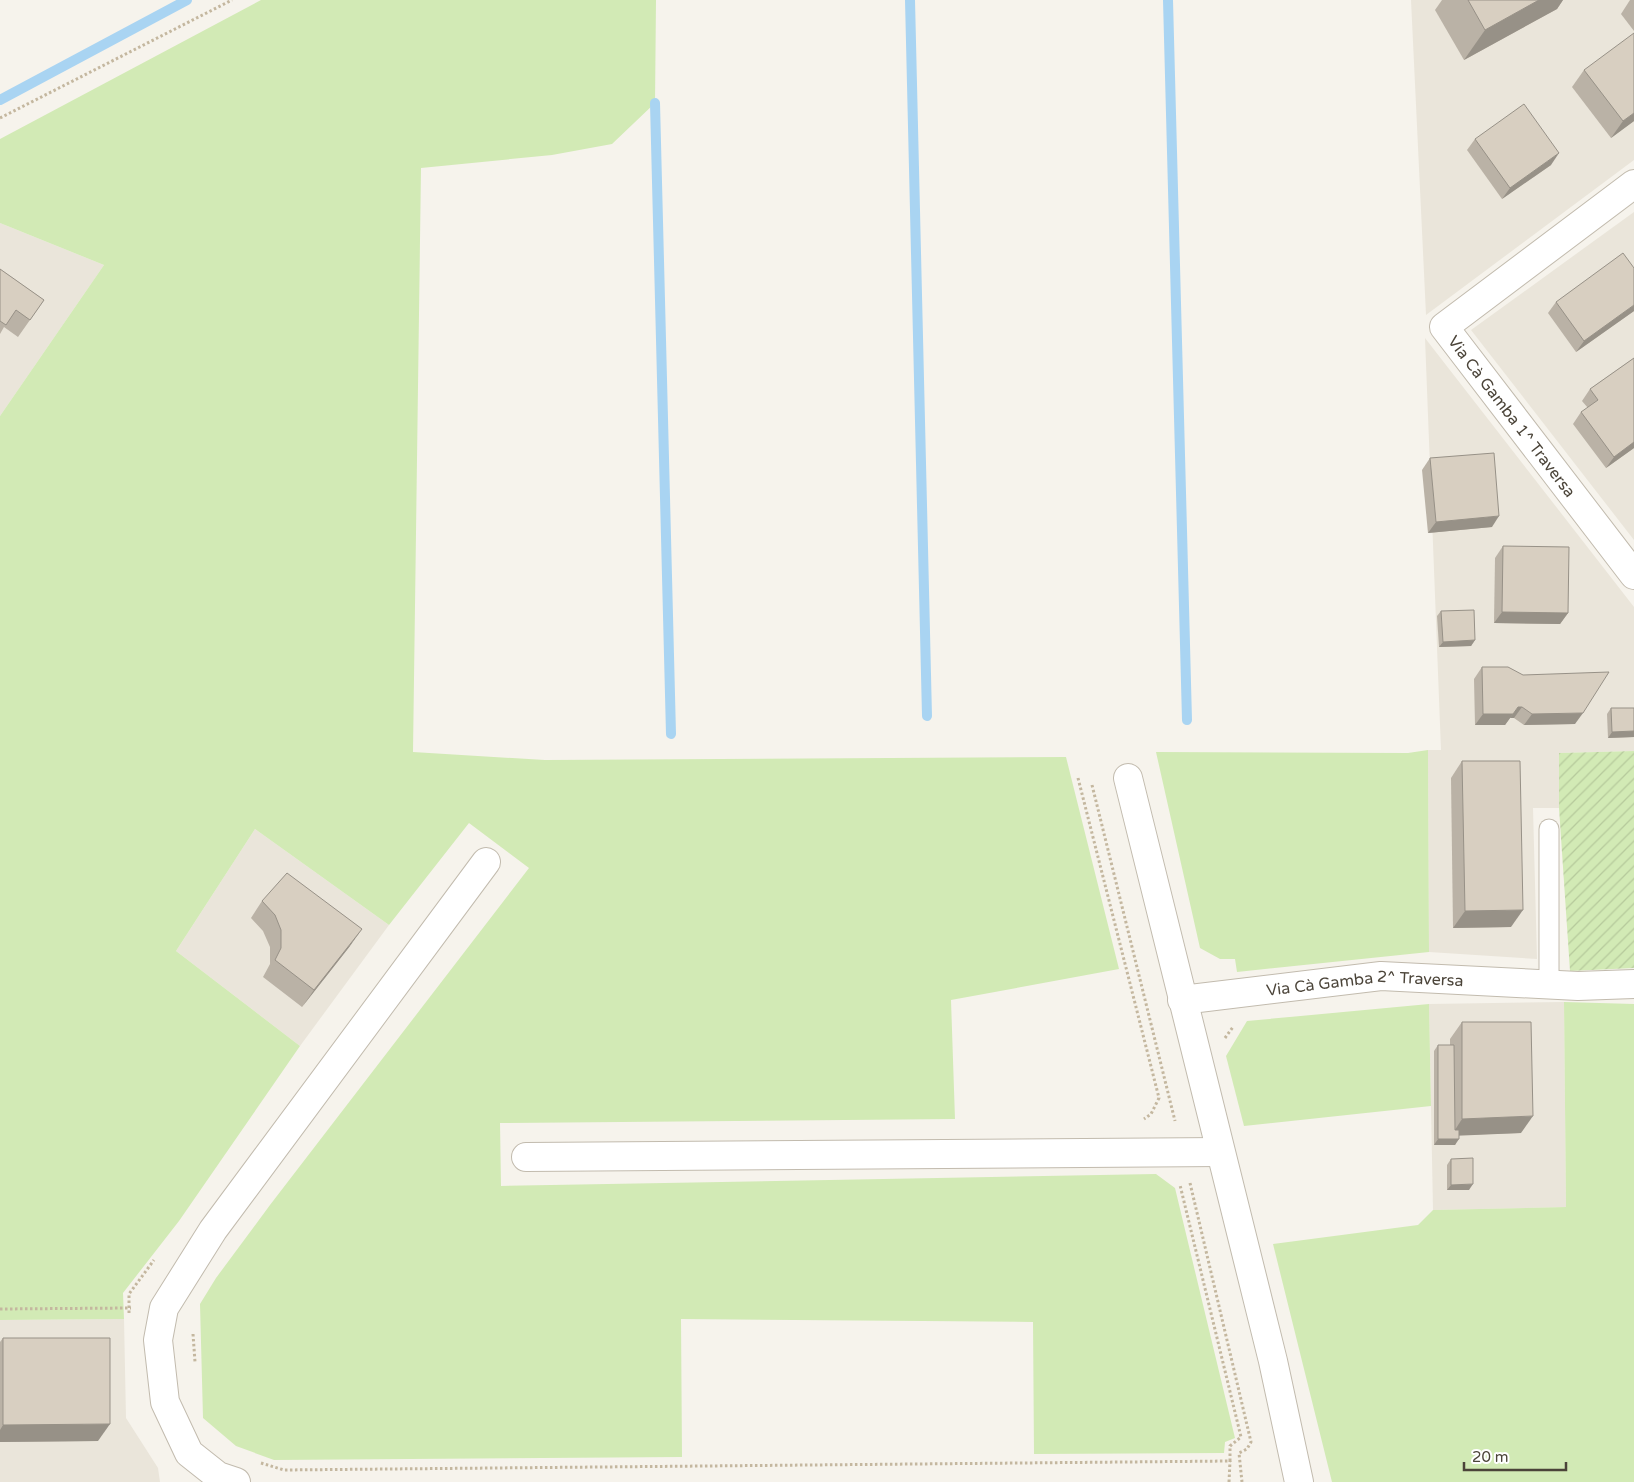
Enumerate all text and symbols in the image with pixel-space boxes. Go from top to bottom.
street label: Via Cà Gamba 1^ Traversa [1443,332,1580,501]
street label: Via Cà Gamba 2^ Traversa [1265,967,1464,1001]
scale bar [1464,1440,1566,1472]
text: 20 m [1472,1448,1509,1466]

